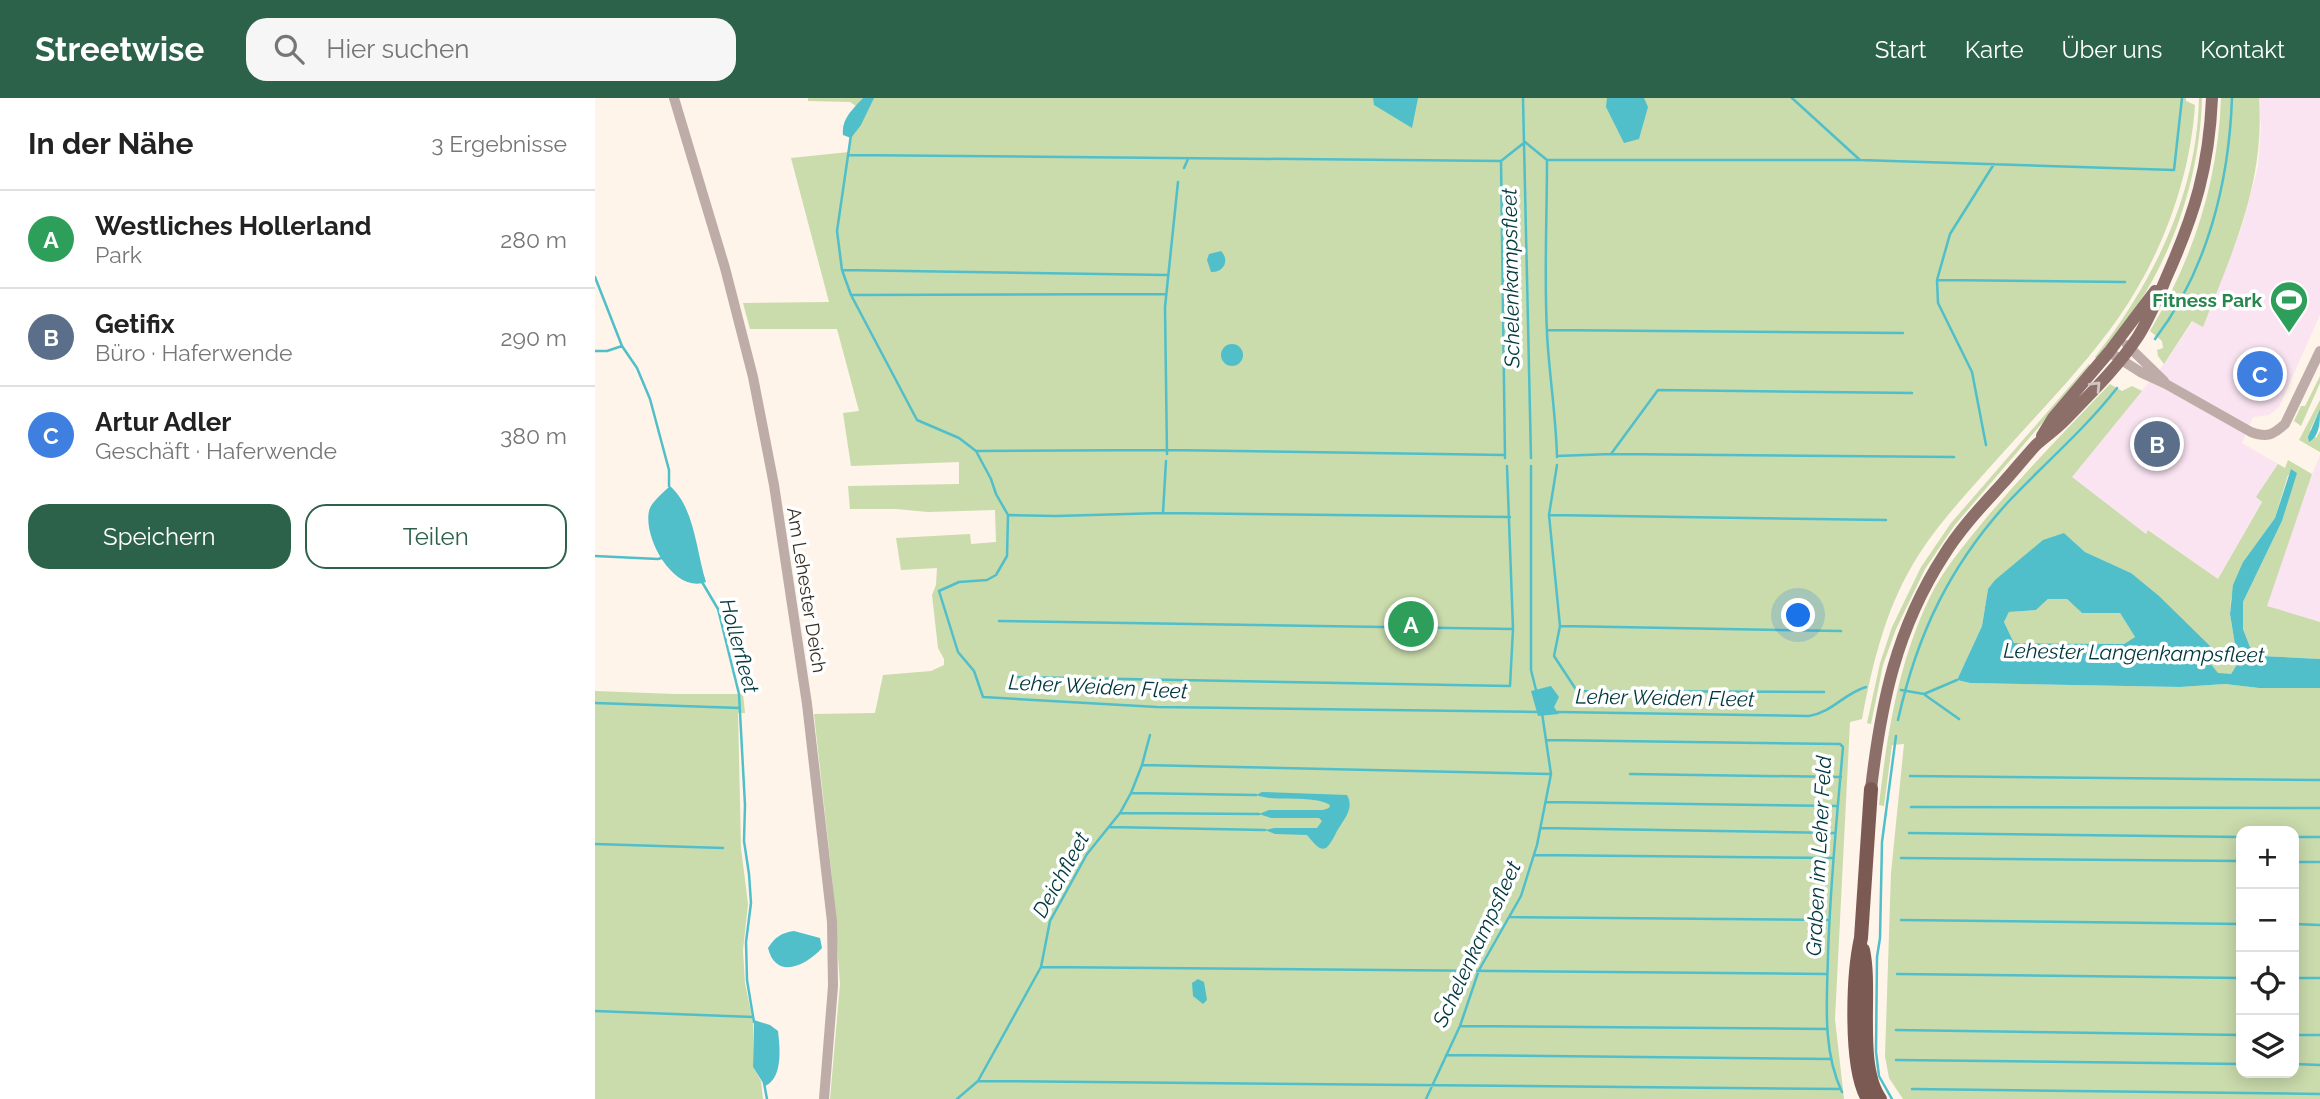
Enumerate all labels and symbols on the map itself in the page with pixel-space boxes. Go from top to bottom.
water label: Schelenkampsfleet [1496,188,1525,369]
sports icon: Fitness Park [2268,279,2310,334]
place label: Fitness Park [2152,289,2262,311]
pin: C [2237,348,2283,400]
one-way arrow [2088,381,2100,394]
pin: B [2134,418,2180,470]
street label: Am Lehester Deich [783,506,831,674]
water label: Hollerfleet [715,596,764,696]
pin: A [1388,598,1434,650]
your location [1781,598,1815,632]
water label: Lehester Langenkampsfleet [2003,638,2265,667]
water label: Leher Weiden Fleet [1008,669,1189,704]
water label: Leher Weiden Fleet [1575,683,1755,712]
water label: Graben im Leher Feld [1801,755,1836,957]
water label: Deichfleet [1027,828,1094,922]
water label: Schelenkampsfleet [1427,857,1526,1032]

